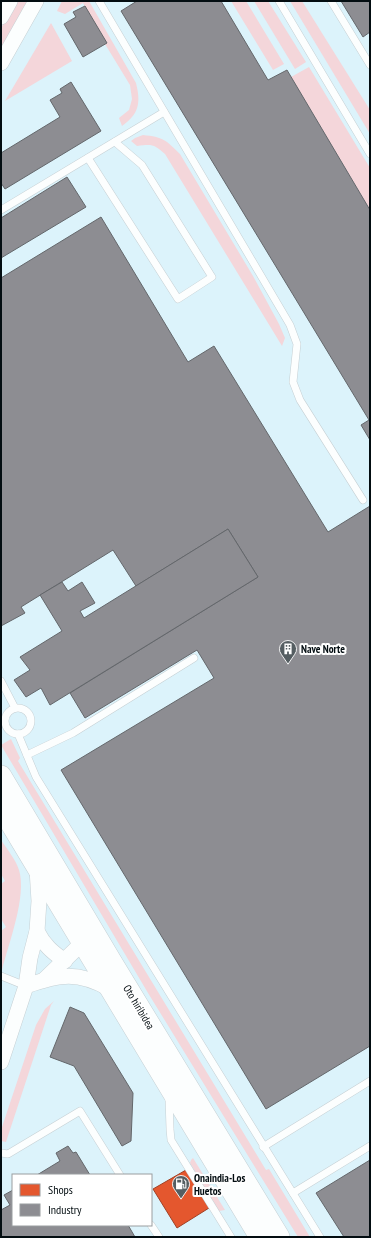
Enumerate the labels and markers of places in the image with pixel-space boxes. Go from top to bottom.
building icon: Nave Norte [278,639,298,664]
place label: Nave Norte [301,642,345,656]
place label: Onaindia-Los Huetos [194,1171,245,1198]
fuel station icon: Onaindia-Los Huetos [171,1174,191,1199]

